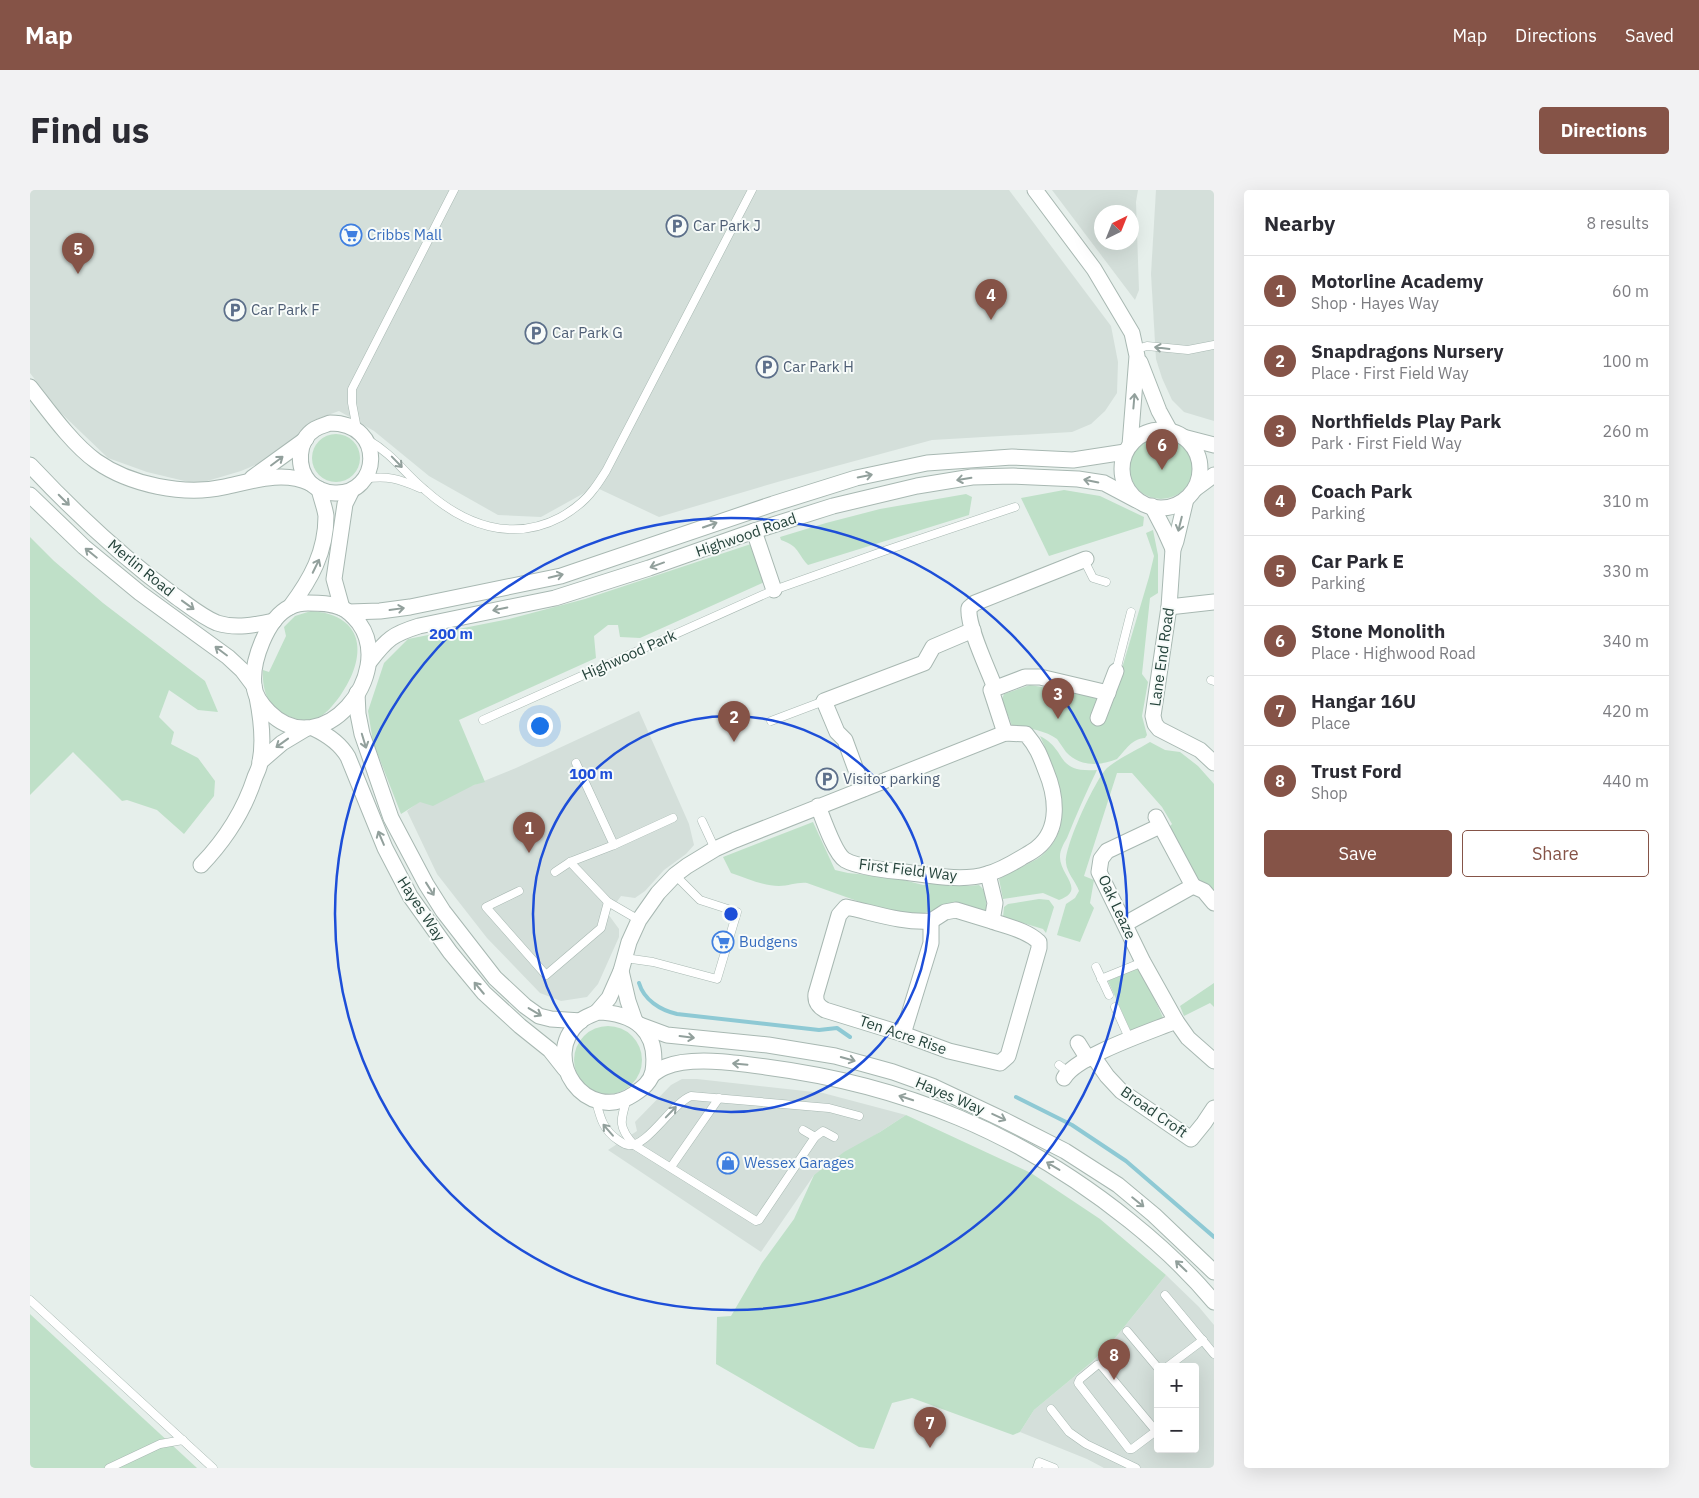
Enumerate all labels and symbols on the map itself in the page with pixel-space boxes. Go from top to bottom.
north arrow [1094,205,1139,250]
parking icon: Car Park J [665,214,689,238]
place label: Car Park J [693,216,761,235]
supermarket icon: Cribbs Mall [339,223,363,247]
place label: Cribbs Mall [367,225,442,244]
pin: 5 [62,233,94,274]
pin: 4 [975,279,1007,320]
parking icon: Car Park F [223,298,247,322]
place label: Car Park F [251,300,320,319]
parking icon: Car Park G [524,321,548,345]
place label: Car Park G [552,323,623,342]
one-way arrow [1154,342,1170,352]
parking icon: Car Park H [755,355,779,379]
place label: Car Park H [783,357,854,376]
one-way arrow [1130,393,1139,409]
pin: 6 [1146,429,1178,470]
one-way arrow [270,456,284,466]
one-way arrow [391,456,403,468]
one-way arrow [857,471,873,480]
one-way arrow [956,474,972,484]
one-way arrow [1084,476,1100,485]
one-way arrow [58,494,70,506]
street label: Highwood Road [693,508,799,561]
one-way arrow [1175,516,1184,532]
one-way arrow [702,520,718,529]
street label: Merlin Road [104,535,178,600]
one-way arrow [85,548,98,559]
one-way arrow [311,558,321,573]
one-way arrow [650,561,665,570]
one-way arrow [548,571,564,580]
one-way arrow [181,600,195,610]
one-way arrow [389,604,405,614]
one-way arrow [493,605,509,614]
street label: Lane End Road [1145,606,1178,708]
text: 200 m [429,624,473,643]
street label: Highwood Park [579,625,679,684]
one-way arrow [214,646,228,656]
pin: 3 [1042,678,1074,719]
pin: 2 [718,701,750,742]
your location [527,713,553,739]
one-way arrow [360,733,370,749]
one-way arrow [276,738,289,749]
text: 100 m [569,764,613,783]
parking icon: Visitor parking [815,767,839,791]
place label: Visitor parking [843,769,940,788]
pin: 1 [513,812,545,853]
one-way arrow [375,831,385,846]
street label: First Field Way [858,854,959,885]
street label: Oak Leaze [1094,872,1141,942]
street label: Hayes Way [393,873,450,945]
one-way arrow [425,882,435,896]
centre of rings [722,905,740,923]
supermarket icon: Budgens [711,930,735,954]
place label: Budgens [739,932,798,951]
one-way arrow [474,981,485,994]
one-way arrow [527,1007,541,1017]
street label: Ten Acre Rise [857,1011,949,1058]
one-way arrow [679,1032,695,1042]
one-way arrow [840,1055,856,1065]
one-way arrow [733,1059,749,1069]
street label: Hayes Way [913,1072,988,1119]
street label: Broad Croft [1117,1082,1191,1141]
one-way arrow [899,1092,915,1102]
one-way arrow [665,1106,677,1119]
one-way arrow [991,1113,1006,1123]
one-way arrow [602,1124,614,1137]
shop icon: Wessex Garages [716,1151,740,1175]
place label: Wessex Garages [744,1153,854,1172]
one-way arrow [1047,1161,1061,1171]
one-way arrow [1131,1196,1144,1207]
one-way arrow [1174,1260,1187,1272]
pin: 8 [1098,1339,1130,1380]
pin: 7 [914,1407,946,1448]

